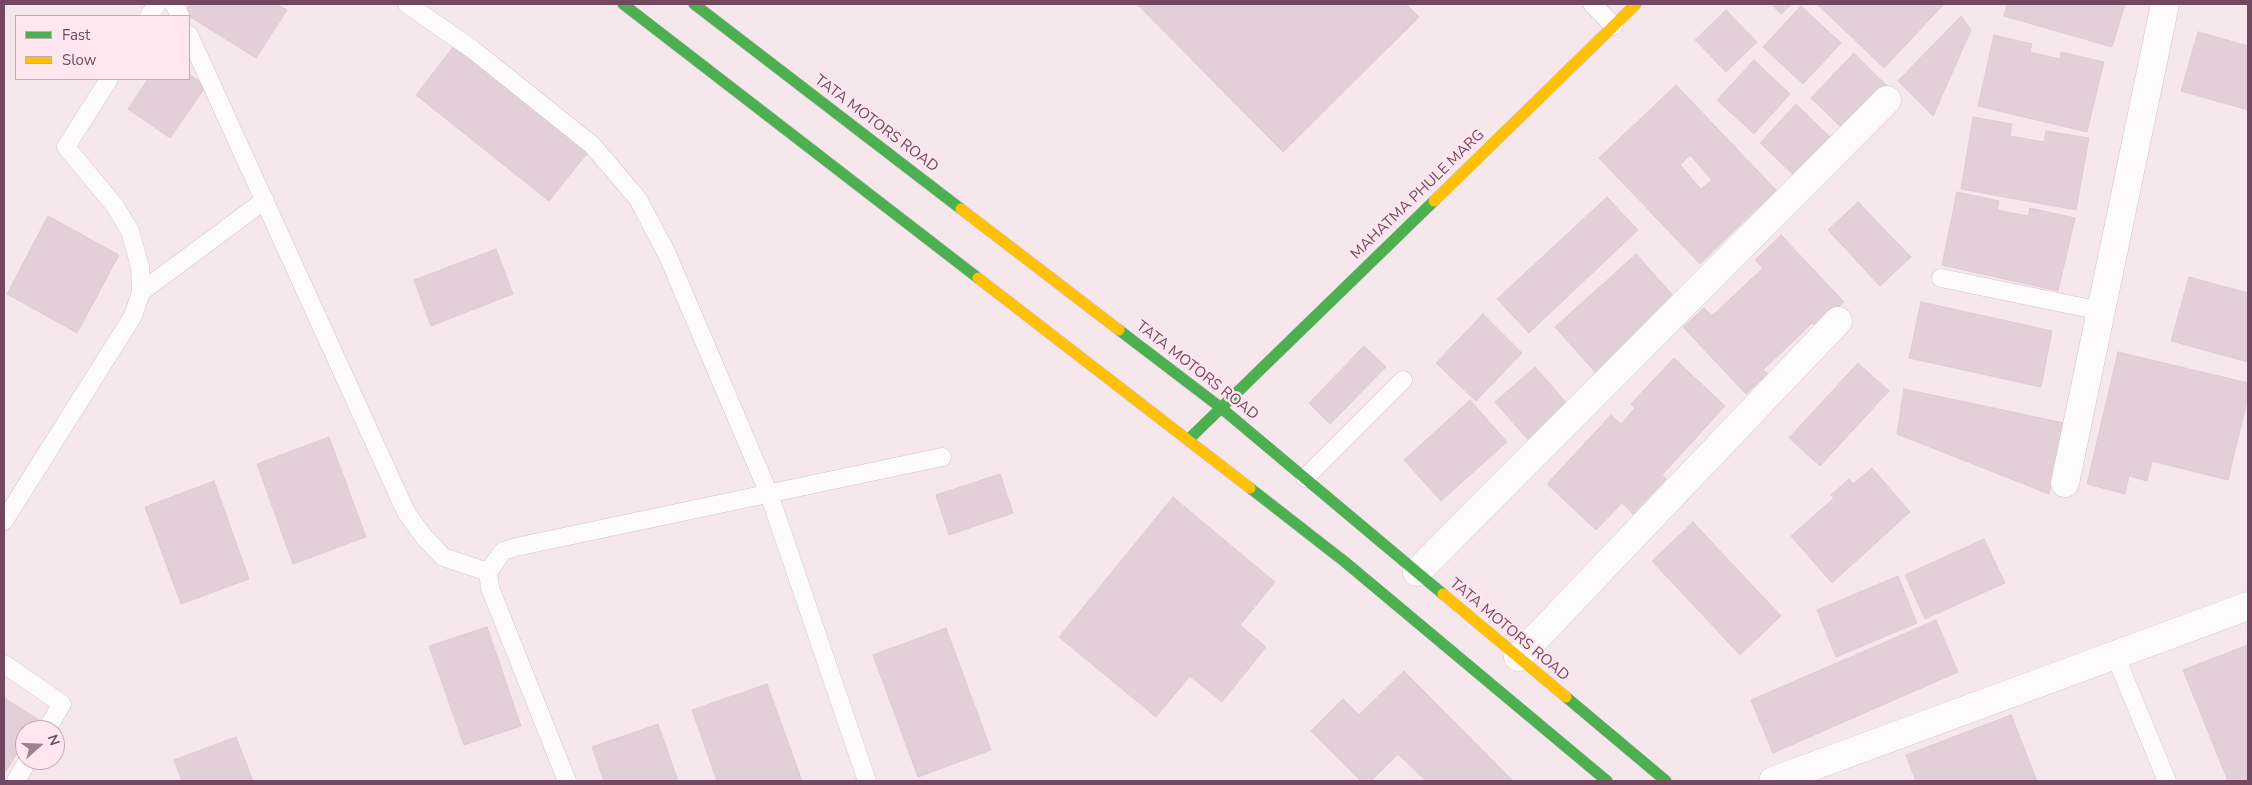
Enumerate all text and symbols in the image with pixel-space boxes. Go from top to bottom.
legend [15,15,190,80]
text: Fast [62,25,90,45]
text: Slow [62,50,96,70]
street label: TATA MOTORS ROAD [811,72,941,176]
street label: MAHATMA PHULE MARG [1347,126,1489,264]
street label: TATA MOTORS ROAD [1132,318,1262,424]
street label: TATA MOTORS ROAD [1446,575,1572,685]
north arrow [15,720,65,770]
text: N [43,732,64,748]

